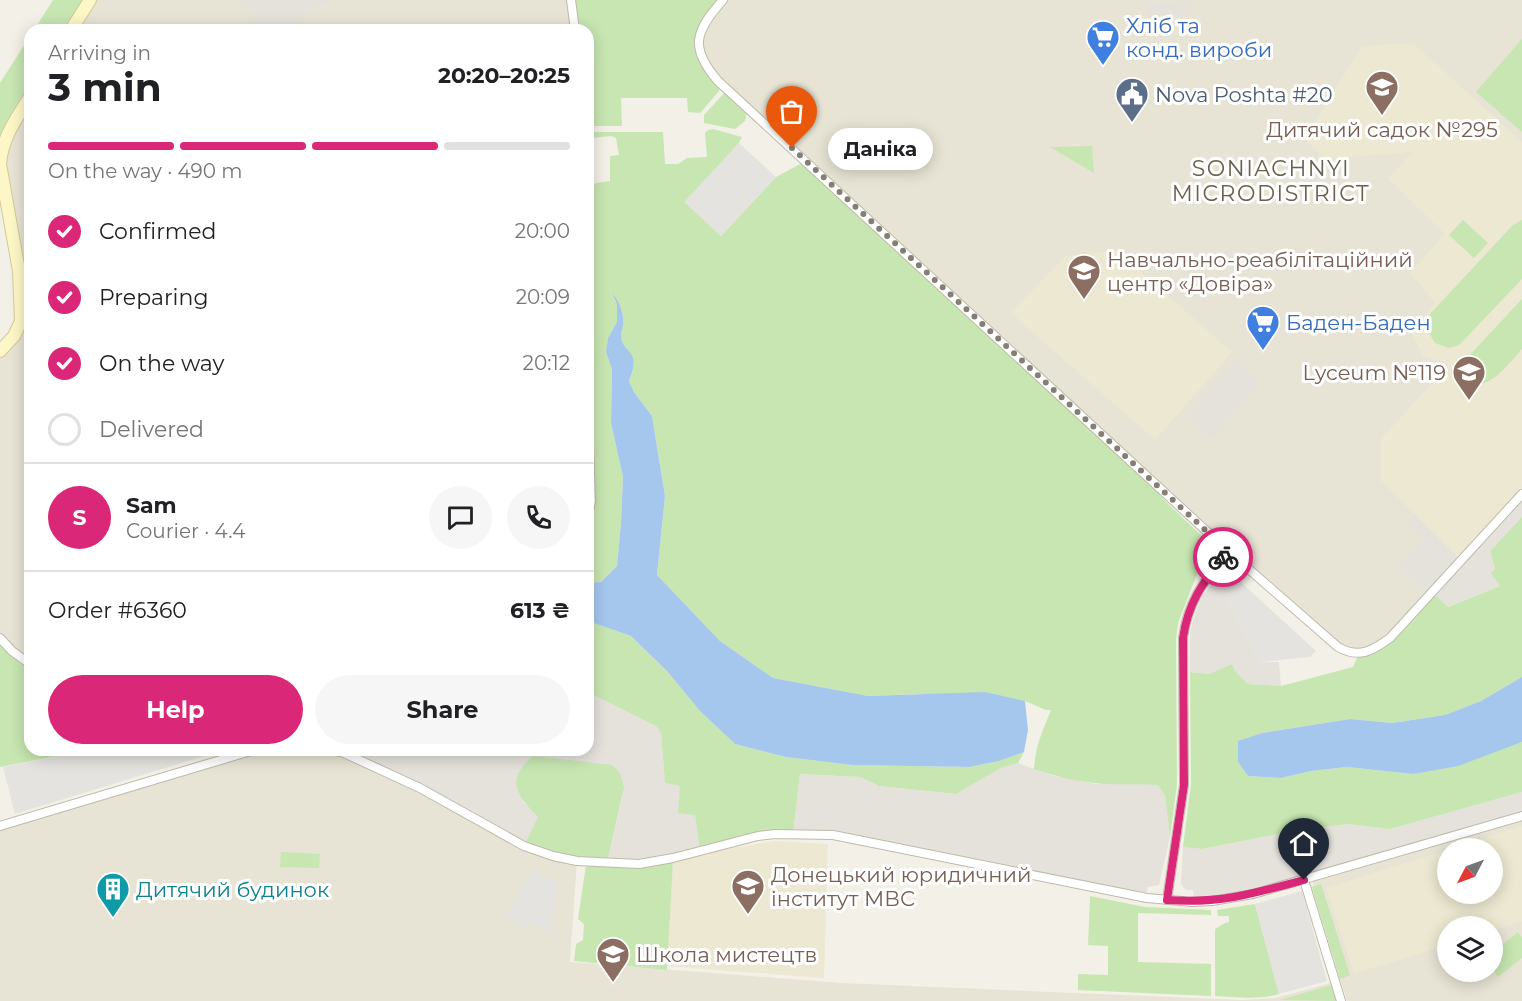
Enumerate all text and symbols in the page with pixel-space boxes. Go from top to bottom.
place label: Хліб та конд. вироби [1126,13,1272,62]
supermarket icon: Хліб та конд. вироби [1085,19,1121,66]
text: Arriving in [48,41,151,65]
text: 20:20–20:25 [438,62,570,89]
text: 3 min [48,63,162,111]
school or university icon: Дитячий садок №295 [1364,69,1400,116]
public building icon: Nova Poshta #20 [1114,76,1150,123]
place label: Nova Poshta #20 [1155,82,1333,107]
pin [766,86,817,148]
icon: bag [775,95,808,128]
place label: Дитячий садок №295 [1266,117,1498,142]
callout: Даніка [828,127,933,169]
text: Даніка [844,137,917,161]
district label: SONIACHNYI MICRODISTRICT [1172,155,1370,207]
text: On the way · 490 m [48,159,242,183]
icon: check [48,215,81,248]
text: Confirmed [99,218,216,245]
text: 20:00 [515,219,570,243]
place label: Навчально-реабілітаційний центр «Довіра» [1107,247,1413,296]
school or university icon: Навчально-реабілітаційний центр «Довіра» [1066,253,1102,300]
icon: check [48,281,81,314]
text: Preparing [99,284,208,311]
text: 20:09 [516,285,570,309]
supermarket icon: Баден-Баден [1245,304,1281,351]
place label: Баден-Баден [1286,310,1431,335]
icon: check [48,347,81,380]
text: On the way [99,350,224,377]
text: 20:12 [523,351,570,375]
school or university icon: Lyceum №119 [1451,354,1487,401]
place label: Lyceum №119 [1303,360,1446,385]
text: Delivered [99,416,204,443]
button: chat [429,486,492,549]
button: phone [507,486,570,549]
text: Sam [126,492,177,519]
text: S [72,504,87,531]
text: Courier · 4.4 [126,519,245,543]
courier [1193,527,1253,587]
icon: bike [1207,541,1240,574]
text: Order #6360 [48,597,187,624]
text: 613 ₴ [510,597,570,624]
button: Help [48,675,303,744]
button: Share [315,675,570,744]
pin [1278,818,1329,880]
icon: home [1287,827,1320,860]
north arrow [1437,838,1503,904]
map controls [1437,838,1503,982]
place label: Донецький юридичний інститут МВС [771,862,1031,911]
school or university icon: Донецький юридичний інститут МВС [730,868,766,915]
building icon: Дитячий будинок [95,871,131,918]
place label: Дитячий будинок [136,877,329,902]
button: layers [1437,916,1503,982]
school or university icon: Школа мистецтв [595,936,631,983]
place label: Школа мистецтв [636,942,817,967]

